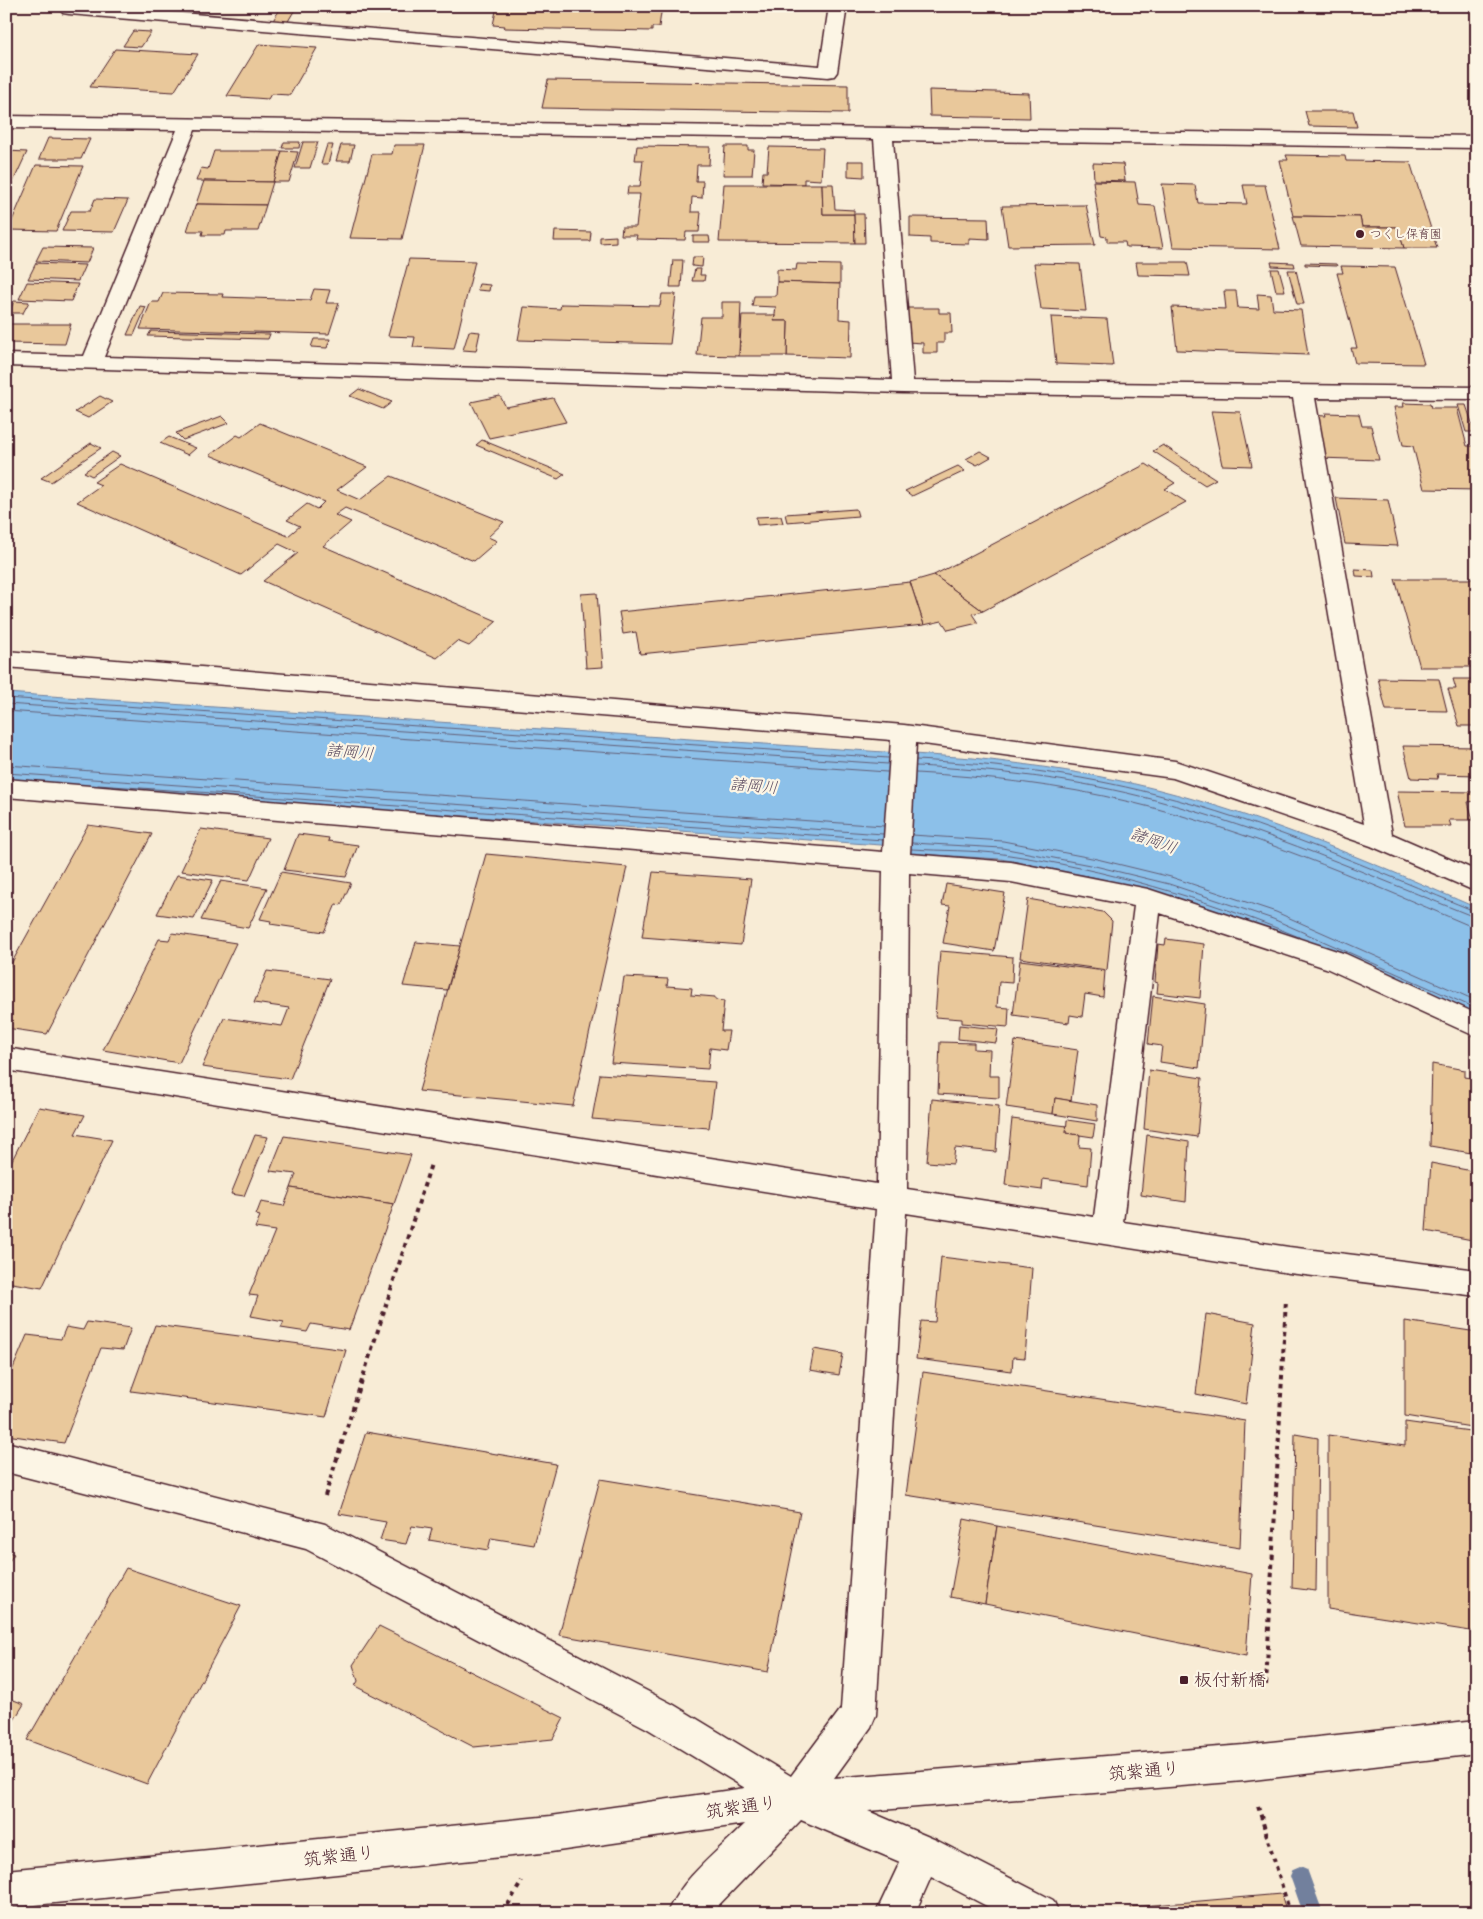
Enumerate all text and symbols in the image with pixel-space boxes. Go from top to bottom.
place label: つくし保育園 [1370,226,1442,241]
marker: つくし保育園 [1354,228,1366,240]
water label: 諸岡川 [325,739,375,763]
water label: 諸岡川 [729,773,779,797]
water label: 諸岡川 [1128,822,1180,858]
place label: 板付新橋 [1194,1668,1266,1691]
marker: 板付新橋 [1178,1674,1190,1686]
street label: 筑紫通り [1107,1756,1181,1785]
street label: 筑紫通り [704,1790,778,1823]
street label: 筑紫通り [302,1840,376,1871]

